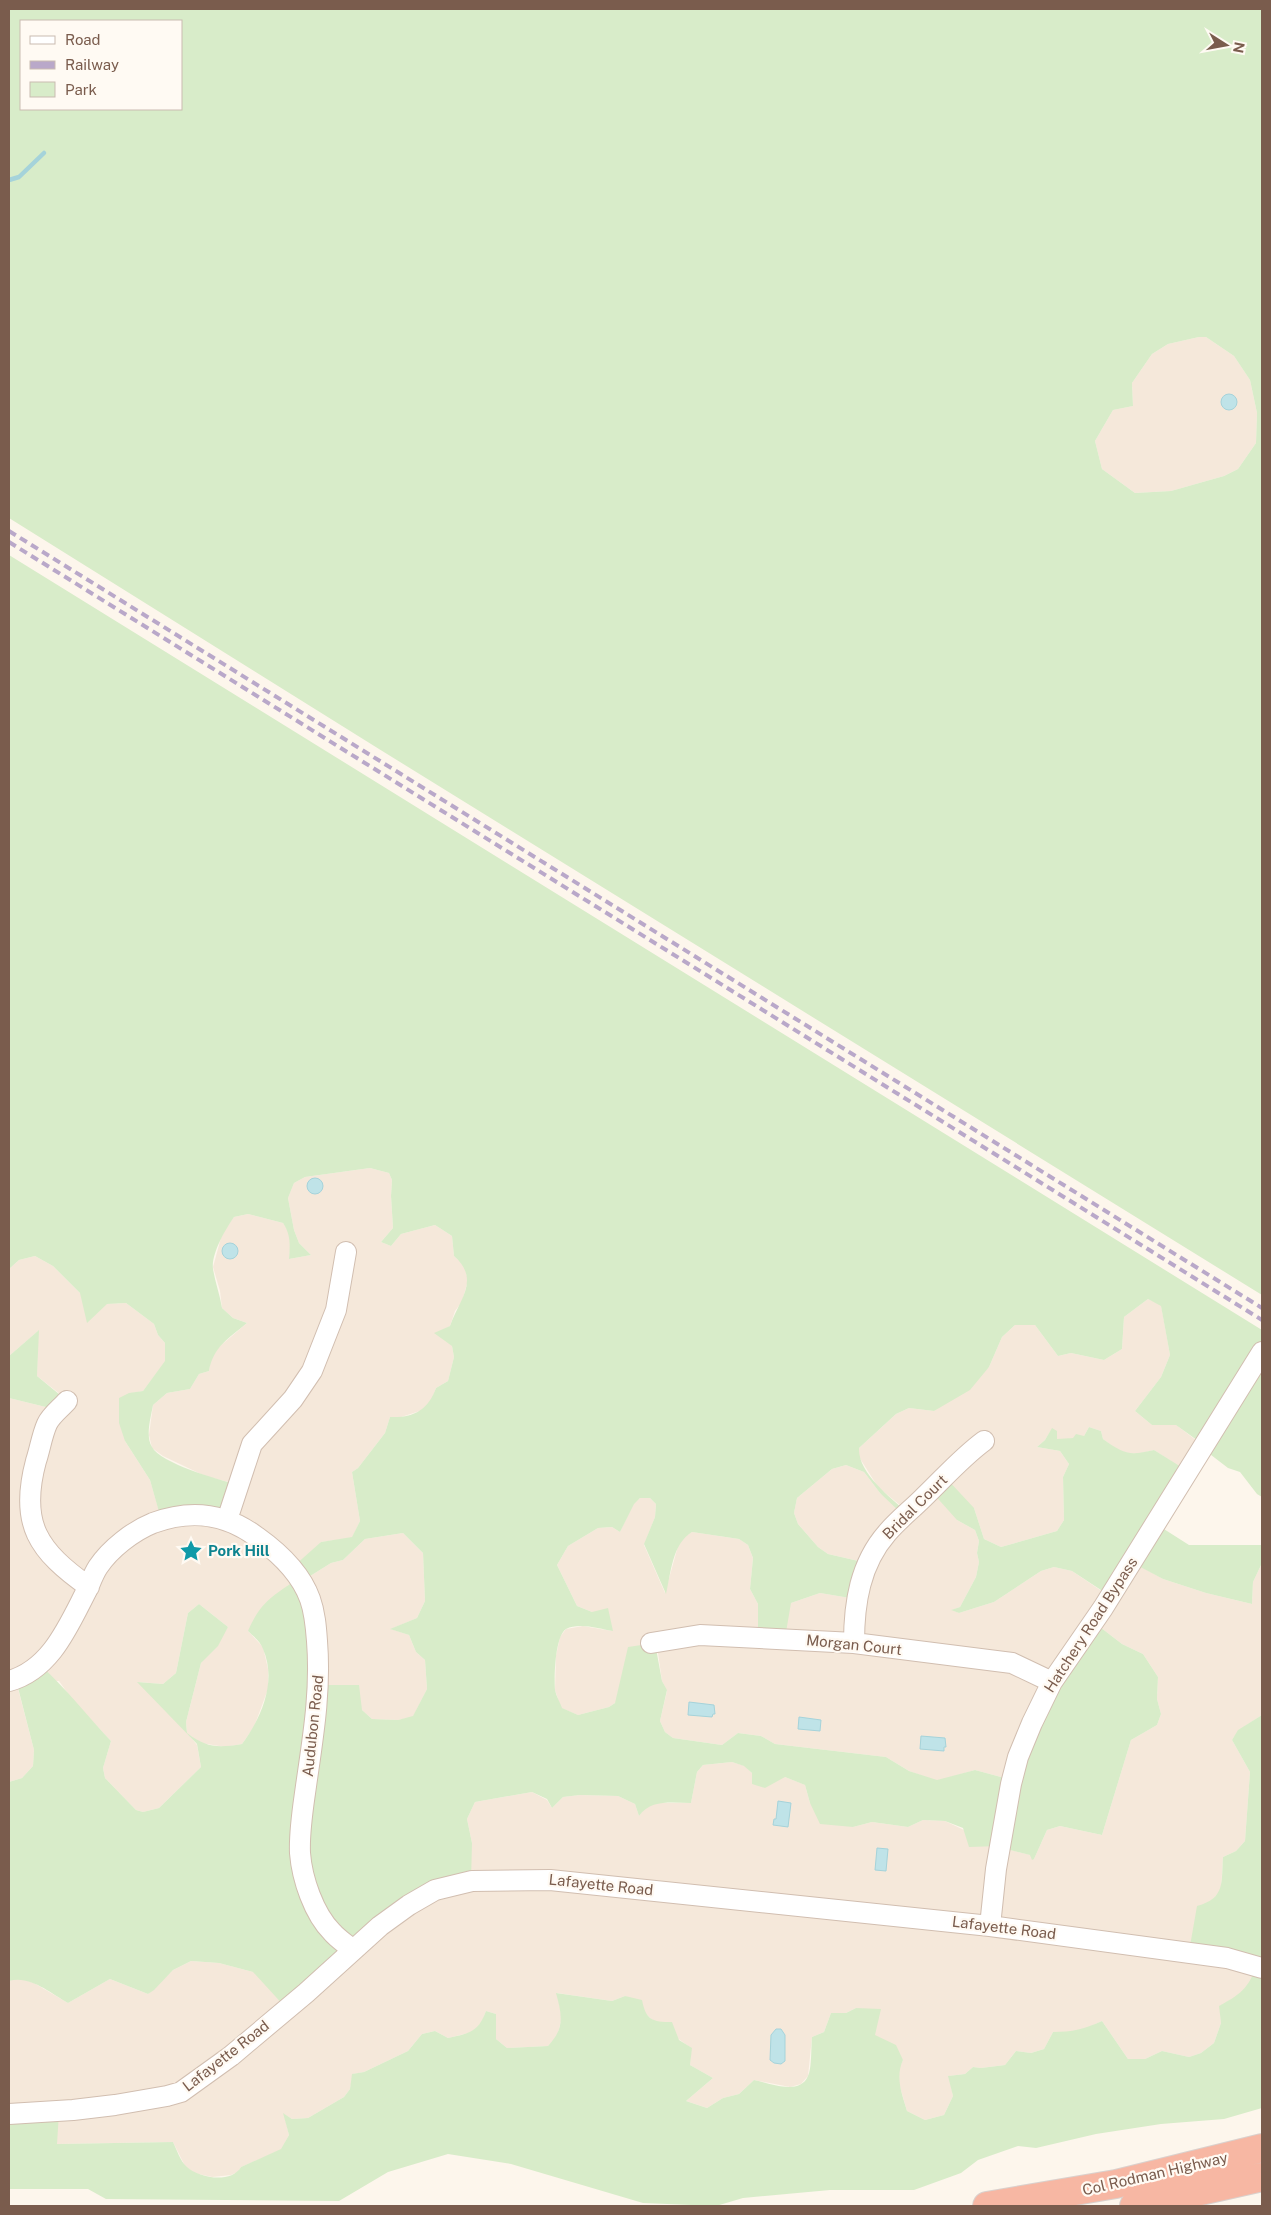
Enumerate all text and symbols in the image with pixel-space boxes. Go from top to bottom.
legend [20,20,182,110]
north arrow [1201,20,1251,70]
text: Road [65,31,101,48]
text: N [1230,41,1248,54]
text: Railway [65,56,119,73]
text: Park [65,81,97,98]
street label: Bridal Court [879,1471,951,1542]
place icon: Pork Hill [178,1538,204,1564]
place label: Pork Hill [208,1542,270,1559]
street label: Hatchery Road Bypass [1041,1554,1141,1695]
street label: Morgan Court [805,1631,903,1658]
street label: Audubon Road [299,1674,326,1778]
street label: Lafayette Road [548,1871,654,1898]
street label: Lafayette Road [951,1913,1057,1942]
street label: Lafayette Road [179,2017,272,2095]
street label: Col Rodman Highway [1081,2149,1229,2198]

